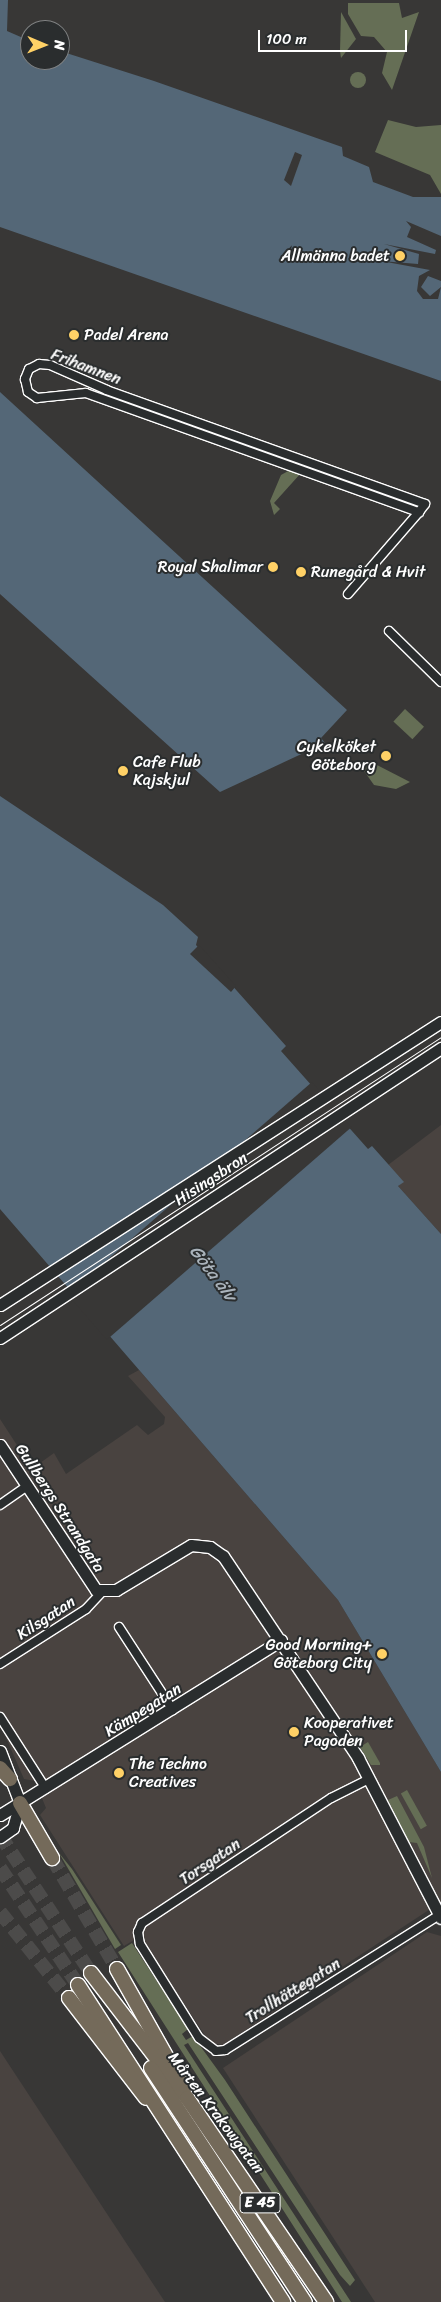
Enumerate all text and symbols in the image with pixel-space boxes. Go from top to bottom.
north arrow [20,20,70,70]
scale bar [261,20,410,52]
text: 100 m [266,26,307,52]
text: N [47,40,72,50]
place label: Allmänna badet [281,246,390,266]
marker: Allmänna badet [394,250,406,262]
place label: Padel Arena [84,325,169,345]
marker: Padel Arena [68,329,80,341]
street label: Frihamnen [48,345,124,389]
place label: Royal Shalimar [158,557,263,577]
marker: Royal Shalimar [267,561,279,573]
place label: Runegård & Hvit [311,562,426,582]
marker: Runegård & Hvit [295,566,307,578]
place label: Cykelköket Göteborg [297,737,376,775]
marker: Cykelköket Göteborg [380,750,392,762]
place label: Cafe Flub Kajskjul [133,752,201,790]
marker: Cafe Flub Kajskjul [117,765,129,777]
street label: Hisingsbron [171,1148,251,1210]
water label: Göta älv [185,1241,241,1305]
street label: Gullbergs Strandgata [11,1440,109,1576]
street label: Kilsgatan [13,1592,79,1644]
place label: Good Morning+ Göteborg City [266,1635,372,1673]
marker: Good Morning+ Göteborg City [376,1648,388,1660]
street label: Kämpegatan [101,1679,185,1741]
place label: Kooperativet Pagoden [304,1713,394,1751]
marker: Kooperativet Pagoden [288,1726,300,1738]
place label: The Techno Creatives [129,1754,208,1792]
marker: The Techno Creatives [113,1767,125,1779]
street label: Torsgatan [176,1835,244,1889]
street label: Trollhättegatan [242,1954,344,2028]
street label: Mårten Krakowgatan [164,2048,268,2178]
road number: E 45 [239,2190,281,2216]

